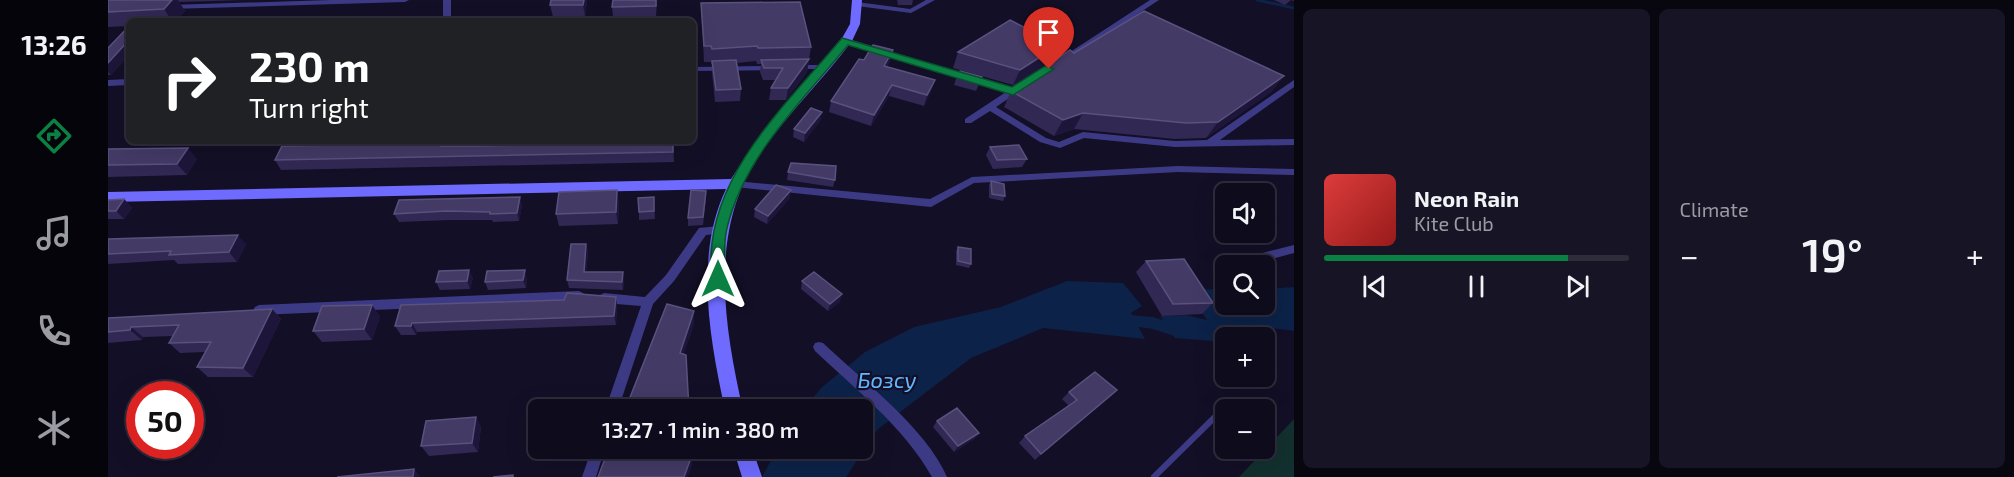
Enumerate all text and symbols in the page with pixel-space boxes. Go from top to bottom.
pin [1023,7,1074,69]
icon: arrive [1032,16,1065,49]
text: 13:26 [21,28,87,60]
text: 230 m [249,40,370,90]
icon: right [150,42,228,120]
text: Turn right [249,91,369,123]
icon: directions [33,115,75,157]
map controls [1215,183,1275,459]
button: sound [1215,183,1275,243]
text: Neon Rain [1414,185,1519,211]
text: Climate [1680,197,1749,221]
text: Kite Club [1414,211,1494,235]
icon: music [33,212,75,254]
text: 19° [1802,227,1863,281]
text: − [1680,235,1699,275]
text: + [1966,235,1984,275]
position arrow [686,247,750,311]
button: search [1215,255,1275,315]
icon: previous [1358,270,1391,303]
icon: pause [1460,270,1493,303]
icon: next [1561,270,1594,303]
icon: phone [33,310,75,352]
button: + [1215,327,1275,387]
water label: Бозсу [857,366,917,392]
speed limit sign: 50 [126,381,204,459]
button: − [1215,399,1275,459]
icon: climate [33,407,75,449]
text: 13:27 · 1 min · 380 m [602,416,799,442]

